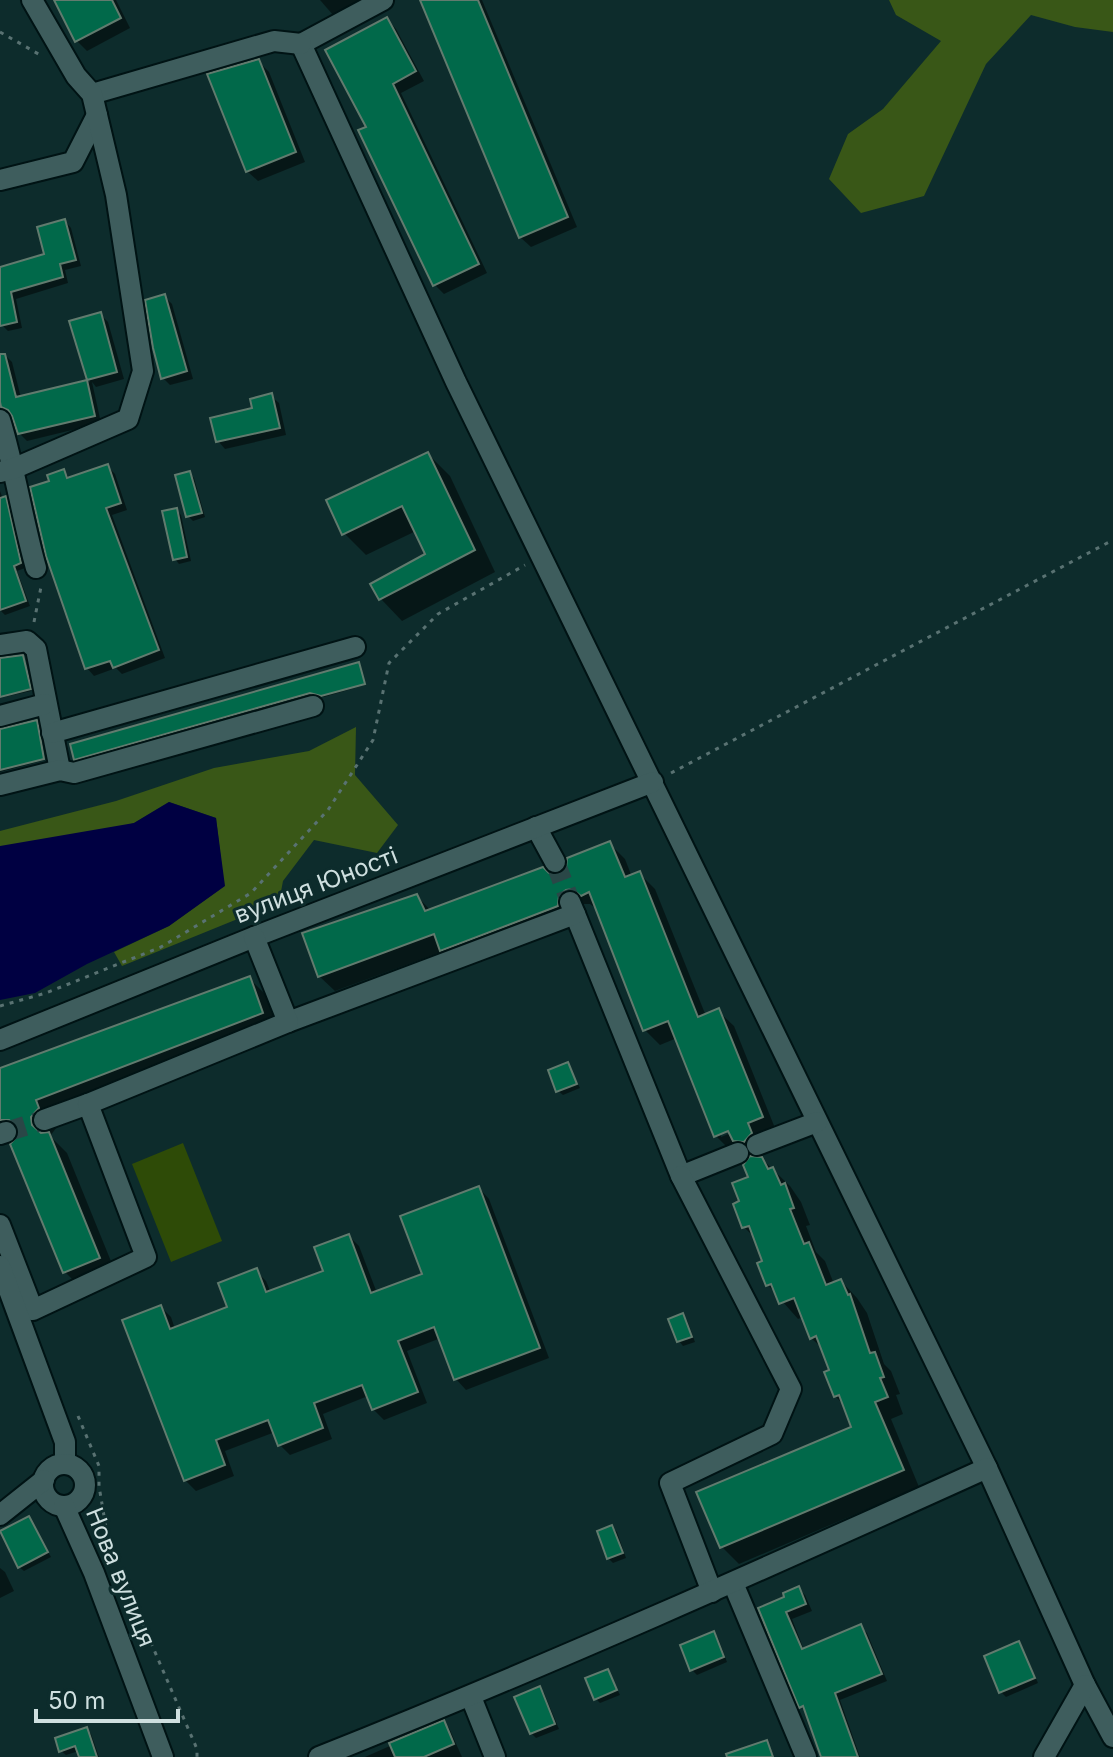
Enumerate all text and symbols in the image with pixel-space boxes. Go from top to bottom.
street label: вулиця Юності [230,841,402,929]
street label: Нова вулиця [80,1503,162,1651]
scale bar [36,1673,178,1723]
text: 50 m [48,1686,106,1715]

